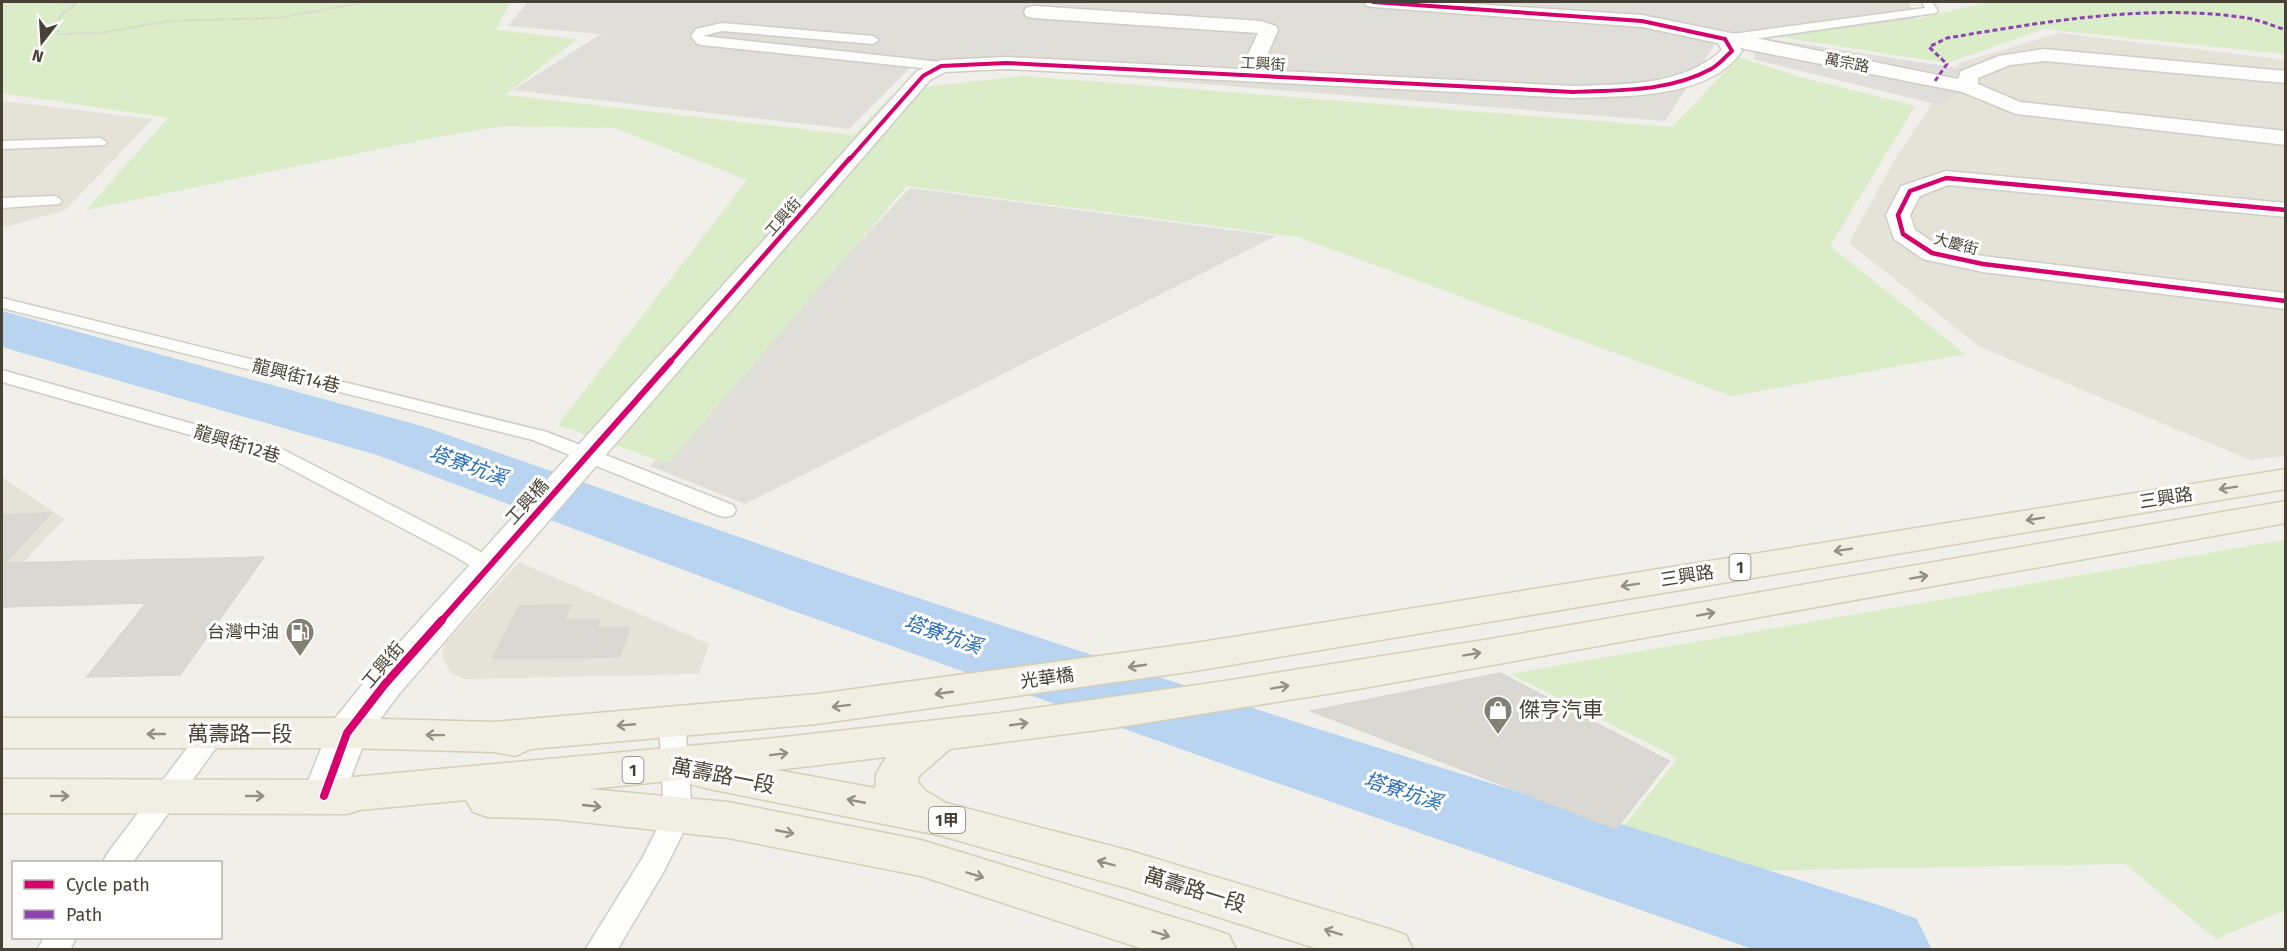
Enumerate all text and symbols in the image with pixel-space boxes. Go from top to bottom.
north arrow [12,12,72,72]
text: N [30,45,46,67]
street label: 萬宗路 [1823,50,1871,76]
street label: 工興街 [1240,54,1286,74]
street label: 工興街 [761,194,805,240]
street label: 大慶街 [1932,229,1980,259]
street label: 龍興街14巷 [250,355,342,397]
street label: 龍興街12巷 [191,421,283,467]
water label: 塔寮坑溪 [426,440,513,491]
street label: 工興橋 [501,475,553,529]
street label: 三興路 [2138,483,2194,513]
one-way arrow [2218,483,2238,494]
one-way arrow [2026,514,2046,525]
one-way arrow [1833,545,1853,556]
road number: 1 [1730,554,1750,580]
street label: 三興路 [1659,561,1715,591]
one-way arrow [1909,571,1928,582]
one-way arrow [1620,580,1640,591]
one-way arrow [1696,608,1715,619]
water label: 塔寮坑溪 [901,610,988,659]
fuel station icon: 台灣中油 [284,616,316,658]
place label: 台灣中油 [207,621,279,643]
street label: 工興街 [357,637,409,693]
one-way arrow [1462,648,1482,659]
one-way arrow [1127,660,1147,671]
street label: 光華橋 [1019,663,1075,693]
one-way arrow [1270,681,1290,692]
one-way arrow [934,688,954,699]
shop icon: 傑亨汽車 [1482,694,1514,736]
place label: 傑亨汽車 [1519,697,1603,723]
one-way arrow [832,701,852,712]
one-way arrow [1009,719,1028,730]
one-way arrow [617,720,636,731]
street label: 萬壽路一段 [188,721,293,747]
one-way arrow [147,728,167,740]
one-way arrow [426,729,446,741]
one-way arrow [769,748,789,759]
street label: 萬壽路一段 [669,753,777,799]
road number: 1 [622,757,644,783]
water label: 塔寮坑溪 [1361,767,1448,816]
one-way arrow [49,790,69,802]
one-way arrow [244,790,264,802]
one-way arrow [847,795,867,806]
one-way arrow [582,801,602,812]
road number: 1甲 [929,807,965,833]
one-way arrow [775,827,795,838]
one-way arrow [1097,857,1116,869]
legend [12,861,222,939]
street label: 萬壽路一段 [1141,862,1249,918]
one-way arrow [965,870,984,881]
text: Cycle path [66,874,150,896]
text: Path [66,904,102,926]
one-way arrow [1324,926,1343,937]
one-way arrow [1151,929,1170,940]

